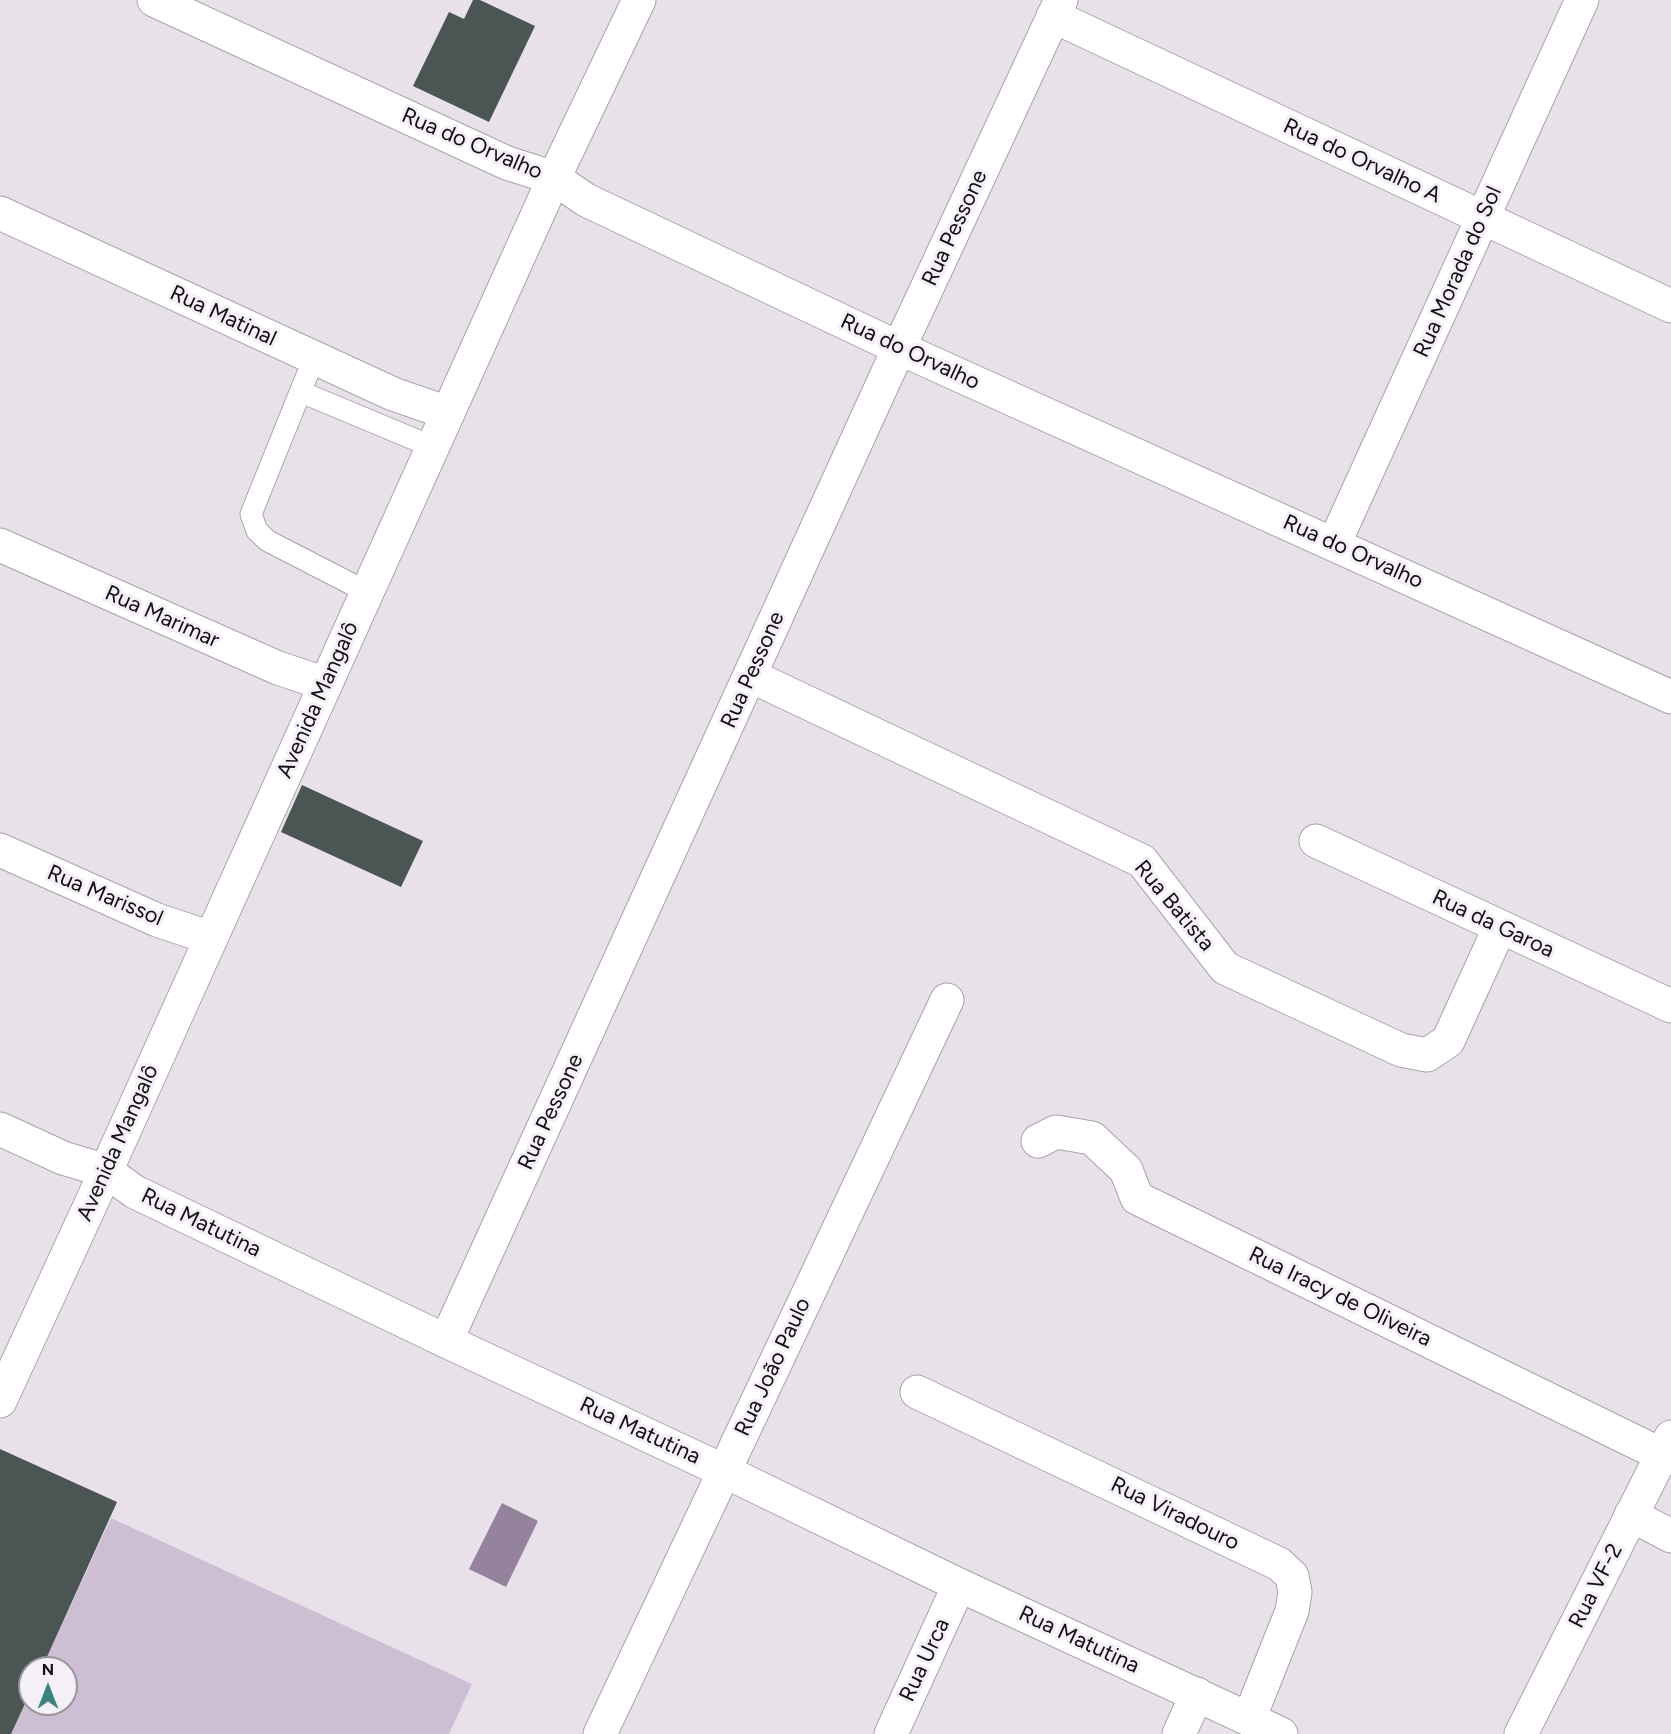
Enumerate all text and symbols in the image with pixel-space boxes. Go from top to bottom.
street label: Rua do Orvalho [398,102,546,186]
street label: Rua do Orvalho A [1279,113,1445,209]
street label: Rua Pessone [917,166,993,290]
street label: Rua Morada do Sol [1408,182,1508,362]
street label: Rua Matinal [166,280,280,352]
street label: Rua do Orvalho [836,308,984,396]
street label: Rua do Orvalho [1279,509,1427,595]
street label: Rua Marimar [101,580,223,654]
street label: Rua Pessone [716,608,790,732]
street label: Avenida Mangalô [272,618,364,782]
street label: Rua Batista [1128,855,1220,957]
street label: Rua Marissol [43,860,167,932]
street label: Rua da Garoa [1428,884,1558,964]
street label: Rua Pessone [513,1050,589,1174]
street label: Avenida Mangalô [72,1061,164,1225]
street label: Rua Matutina [137,1183,265,1263]
street label: Rua Iracy de Oliveira [1244,1241,1436,1353]
street label: Rua João Paulo [729,1294,817,1440]
street label: Rua Matutina [575,1392,705,1470]
street label: Rua Viradouro [1106,1471,1244,1557]
street label: Rua VF-2 [1563,1539,1629,1633]
street label: Rua Matutina [1014,1601,1144,1679]
street label: Rua Urca [894,1614,956,1706]
north arrow [18,1656,78,1716]
text: N [42,1660,54,1679]

